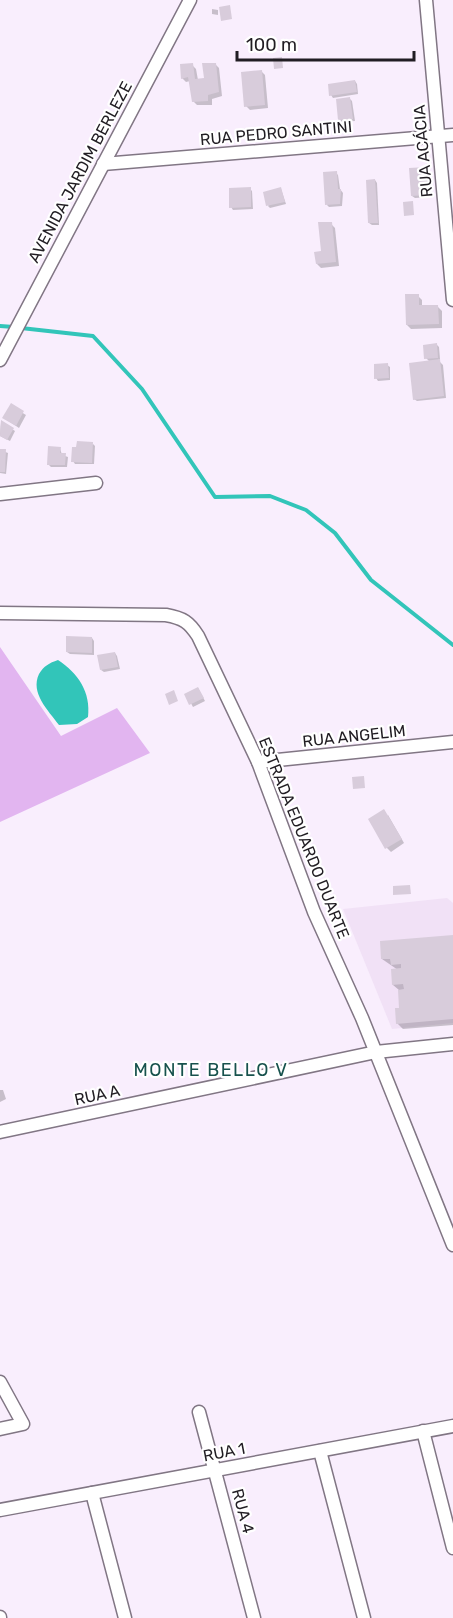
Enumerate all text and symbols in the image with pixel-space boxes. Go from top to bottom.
scale bar [237,24,414,62]
text: 100 m [246,34,297,56]
street label: AVENIDA JARDIM BERLEZE [24,78,136,266]
street label: RUA ACÁCIA [409,104,436,198]
street label: RUA PEDRO SANTINI [199,117,353,149]
street label: RUA ANGELIM [301,721,407,751]
street label: ESTRADA EDUARDO DUARTE [255,734,353,942]
district label: MONTE BELLO V [133,1059,289,1081]
street label: RUA A [73,1081,122,1109]
street label: RUA 1 [201,1439,247,1465]
street label: RUA 4 [228,1486,258,1536]

